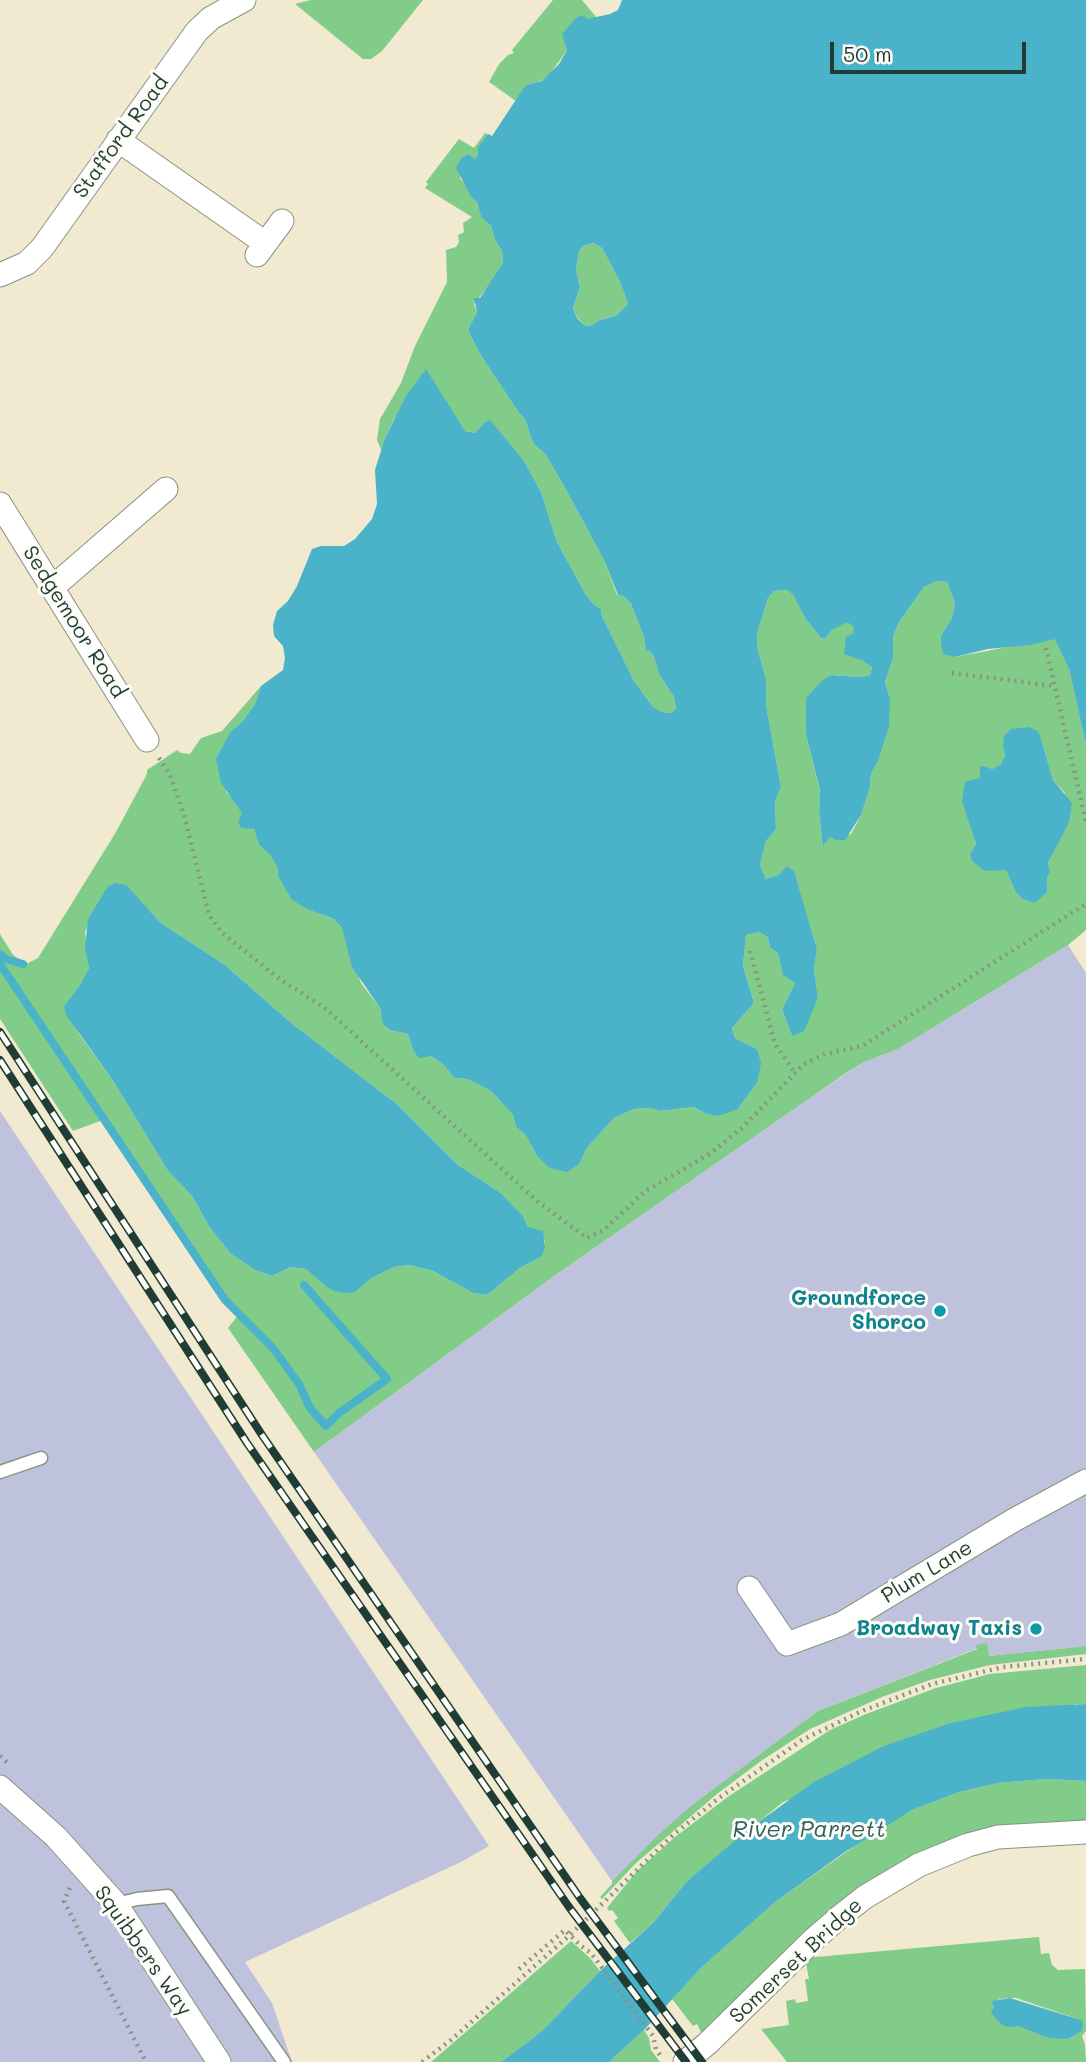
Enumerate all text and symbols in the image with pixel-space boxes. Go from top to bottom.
scale bar [834,28,1030,72]
text: 50 m [843,40,892,67]
street label: Stafford Road [68,71,174,203]
street label: Sedgemoor Road [17,541,131,703]
place label: Groundforce Shorco [791,1286,926,1336]
marker: Groundforce Shorco [932,1303,948,1319]
street label: Plum Lane [877,1535,977,1609]
place label: Broadway Taxis [856,1616,1022,1642]
marker: Broadway Taxis [1028,1621,1044,1637]
water label: River Parrett [732,1816,886,1844]
street label: Squibbers Way [89,1881,197,2021]
street label: Somerset Bridge [724,1893,868,2029]

